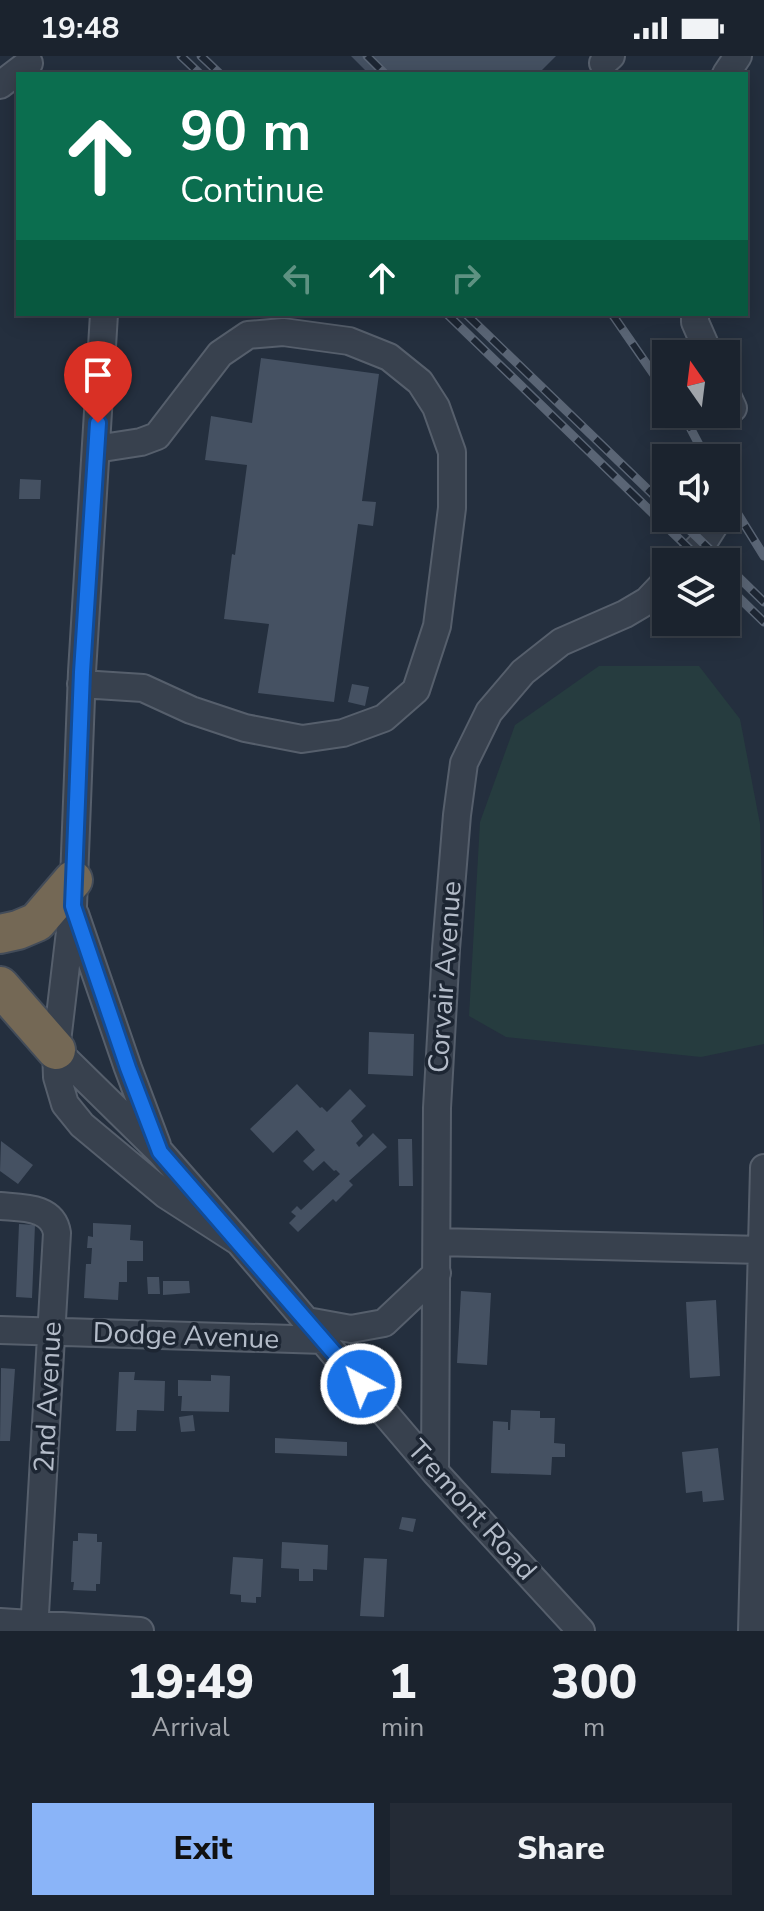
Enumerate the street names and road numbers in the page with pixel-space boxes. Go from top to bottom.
street label: Corvair Avenue [419,880,471,1074]
street label: Dodge Avenue [92,1314,280,1358]
street label: 2nd Avenue [25,1320,71,1474]
street label: Tremont Road [399,1432,545,1588]

